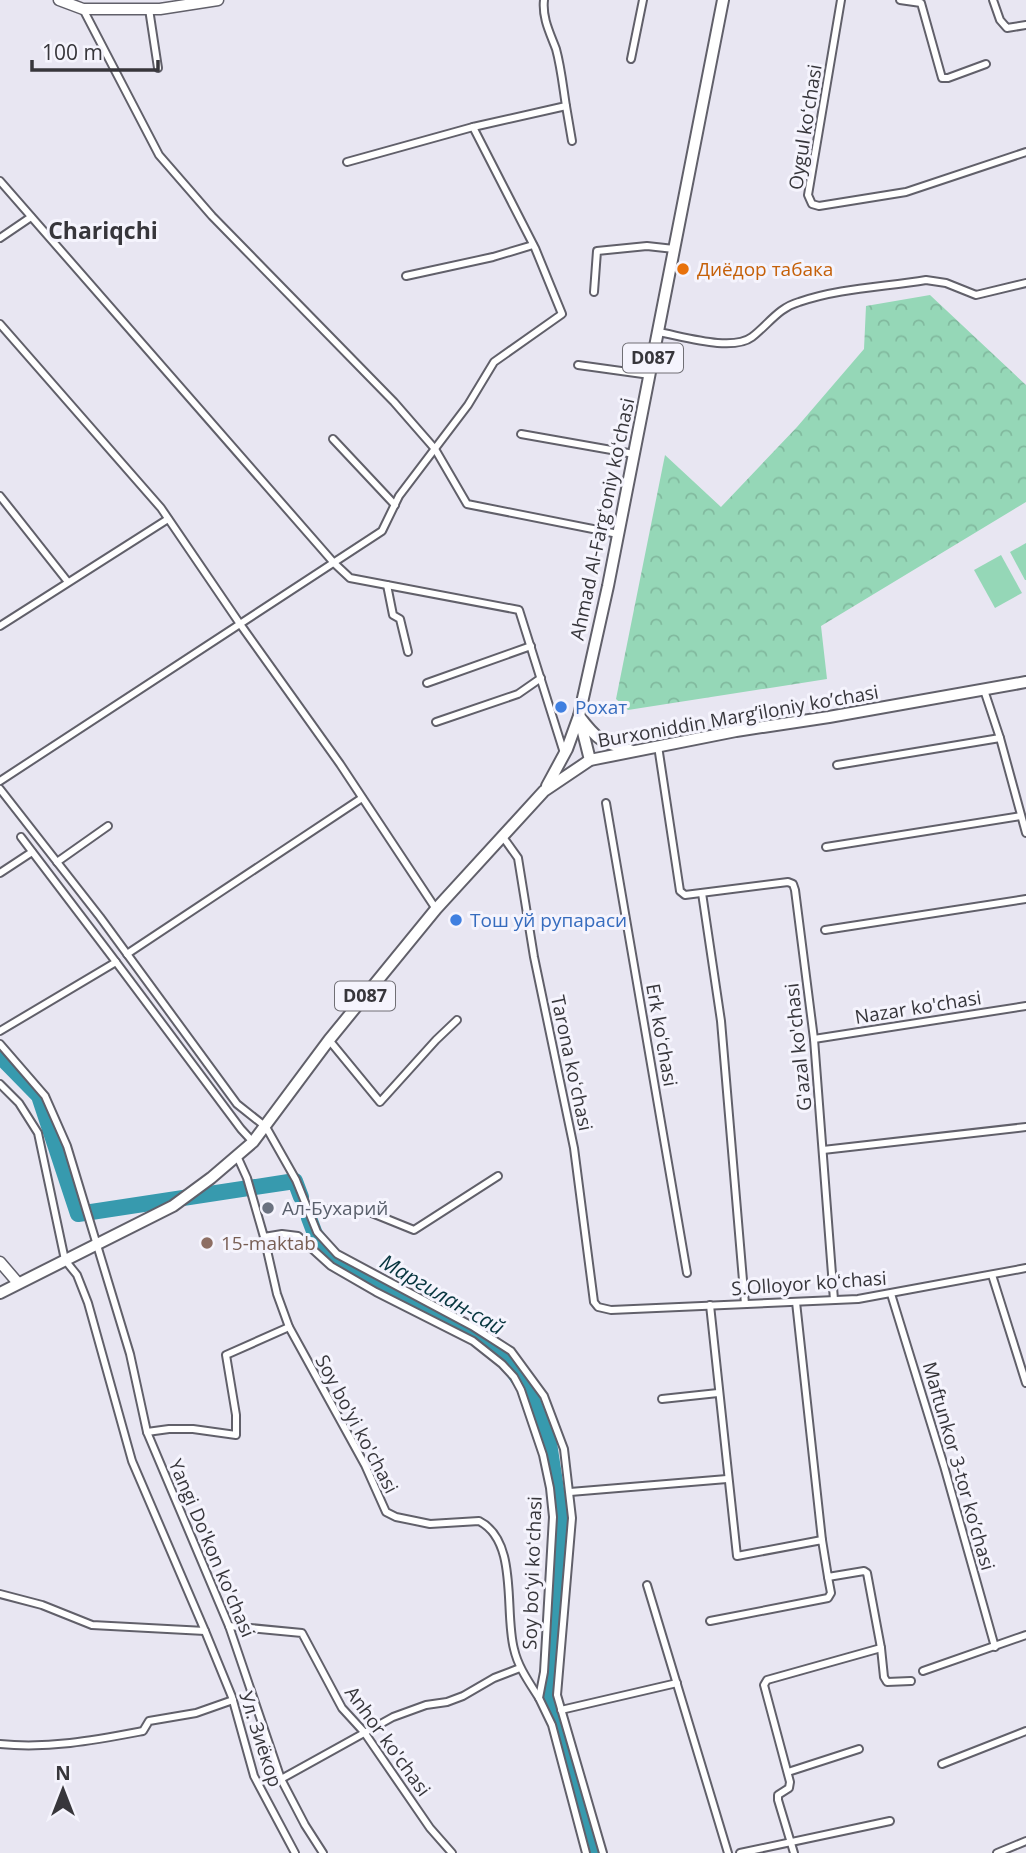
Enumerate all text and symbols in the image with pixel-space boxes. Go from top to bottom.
scale bar [32,28,158,72]
text: 100 m [42,38,103,66]
street label: Oygul koʻchasi [782,62,828,192]
district label: Chariqchi [48,214,158,246]
place label: Диёдор табака [697,256,833,282]
marker: Диёдор табака [675,261,691,277]
road number: D087 [623,344,683,372]
street label: Ahmad Al-Fargʻoniy koʻchasi [564,395,640,643]
street label: Burxoniddin Marg’iloniy ko’chasi [595,678,881,754]
place label: Рохат [575,694,627,720]
marker: Рохат [553,699,569,715]
place label: Тош уй рупараси [470,907,627,933]
marker: Тош уй рупараси [448,912,464,928]
road number: D087 [335,981,395,1010]
street label: Erk koʻchasi [640,982,684,1088]
street label: G'azal ko'chasi [778,982,818,1112]
street label: Nazar ko'chasi [853,984,983,1030]
street label: Tarona koʻchasi [545,993,599,1133]
place label: Ал-Бухарий [282,1195,388,1221]
marker: Ал-Бухарий [260,1200,276,1216]
place label: 15-maktab [221,1230,316,1256]
marker: 15-maktab [199,1235,215,1251]
water label: Маргилан-сай [375,1247,510,1341]
street label: S.Olloyor koʻchasi [730,1265,888,1301]
street label: Soy bo'yi ko'chasi [309,1350,405,1498]
street label: Maftunkor 3-tor koʼchasi [917,1359,1001,1573]
street label: Yangi Do'kon ko'chasi [163,1455,261,1641]
street label: Soy boʻyi koʻchasi [516,1496,548,1650]
street label: Anhor ko'chasi [339,1681,437,1801]
street label: Ул. Зиёкор [233,1688,289,1790]
north arrow [28,1755,98,1825]
text: N [55,1760,71,1786]

